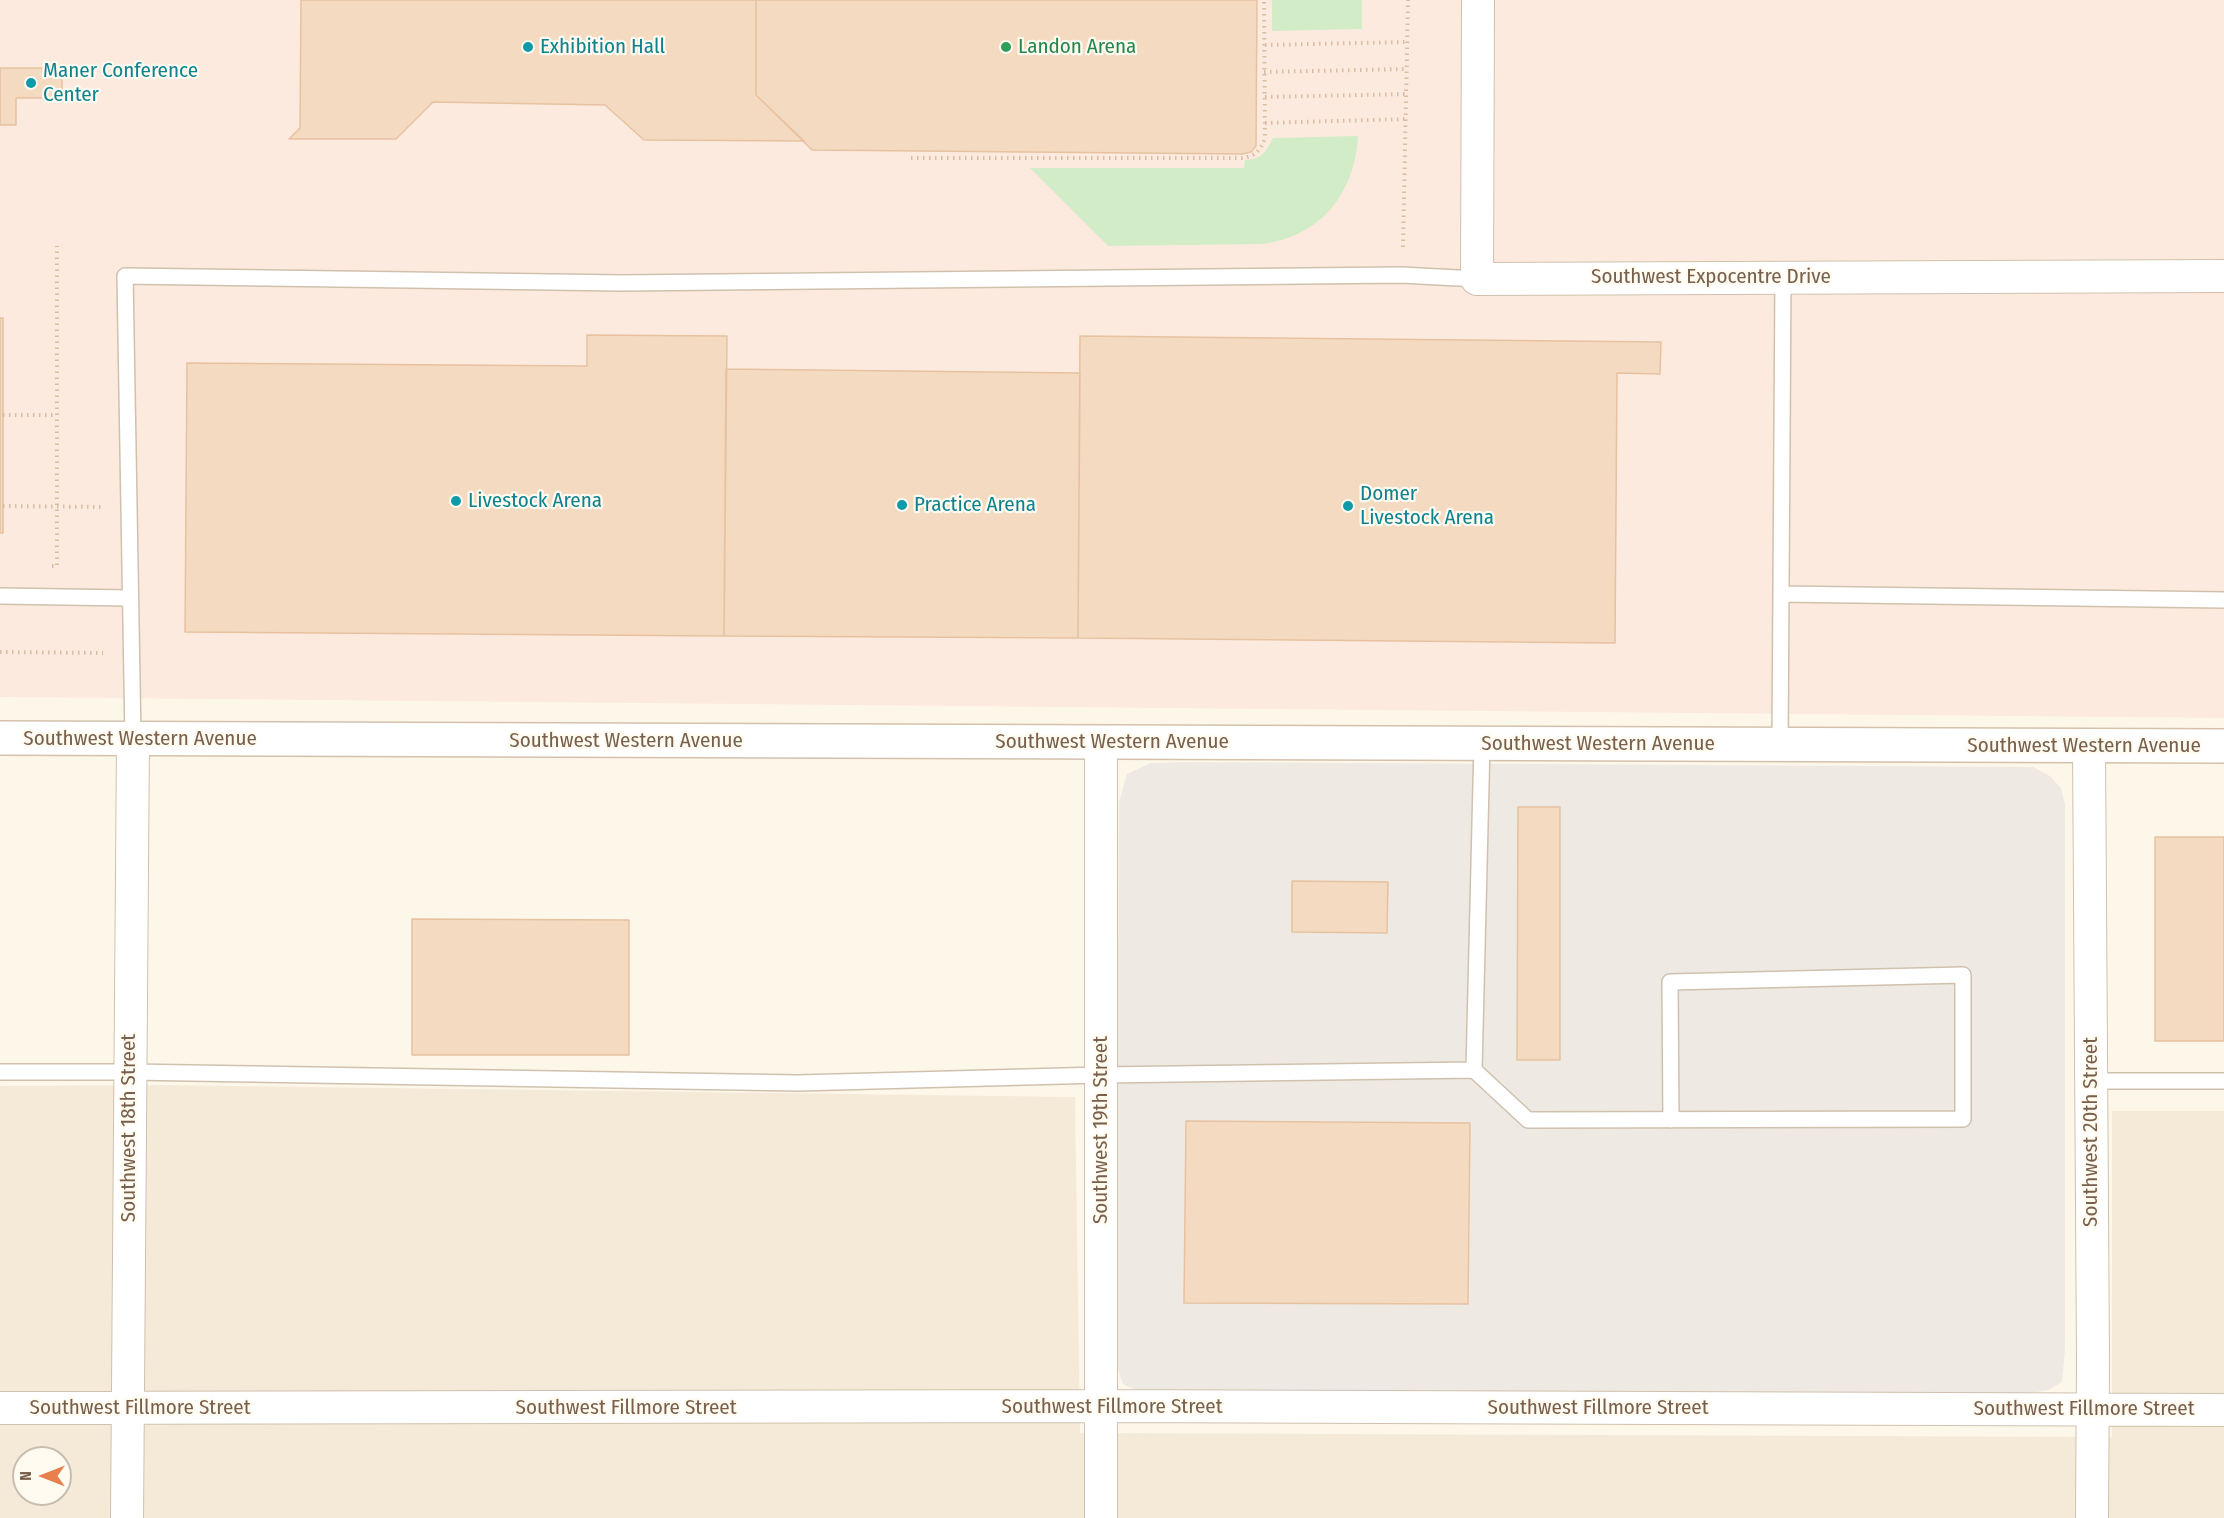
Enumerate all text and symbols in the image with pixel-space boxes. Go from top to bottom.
place label: Exhibition Hall [540,34,665,60]
place label: Landon Arena [1018,34,1136,60]
marker: Exhibition Hall [521,40,535,54]
marker: Landon Arena [999,40,1013,54]
place label: Maner Conference Center [43,58,198,108]
marker: Maner Conference Center [24,76,38,90]
street label: Southwest Expocentre Drive [1591,264,1831,290]
place label: Domer Livestock Arena [1360,481,1494,531]
place label: Livestock Arena [468,488,602,514]
place label: Practice Arena [914,492,1036,518]
marker: Livestock Arena [449,494,463,508]
marker: Practice Arena [895,498,909,512]
marker: Domer Livestock Arena [1341,499,1355,513]
street label: Southwest Western Avenue [23,726,257,752]
street label: Southwest Western Avenue [509,728,743,754]
street label: Southwest Western Avenue [995,729,1229,755]
street label: Southwest Western Avenue [1481,731,1715,757]
street label: Southwest Western Avenue [1967,733,2201,759]
street label: Southwest 18th Street [116,1034,142,1222]
street label: Southwest 19th Street [1088,1036,1114,1224]
street label: Southwest 20th Street [2078,1037,2104,1227]
street label: Southwest Fillmore Street [1001,1394,1223,1420]
street label: Southwest Fillmore Street [29,1395,251,1421]
street label: Southwest Fillmore Street [515,1395,737,1421]
street label: Southwest Fillmore Street [1487,1395,1709,1421]
street label: Southwest Fillmore Street [1973,1396,2195,1422]
north arrow [12,1446,72,1506]
text: N [16,1471,35,1481]

